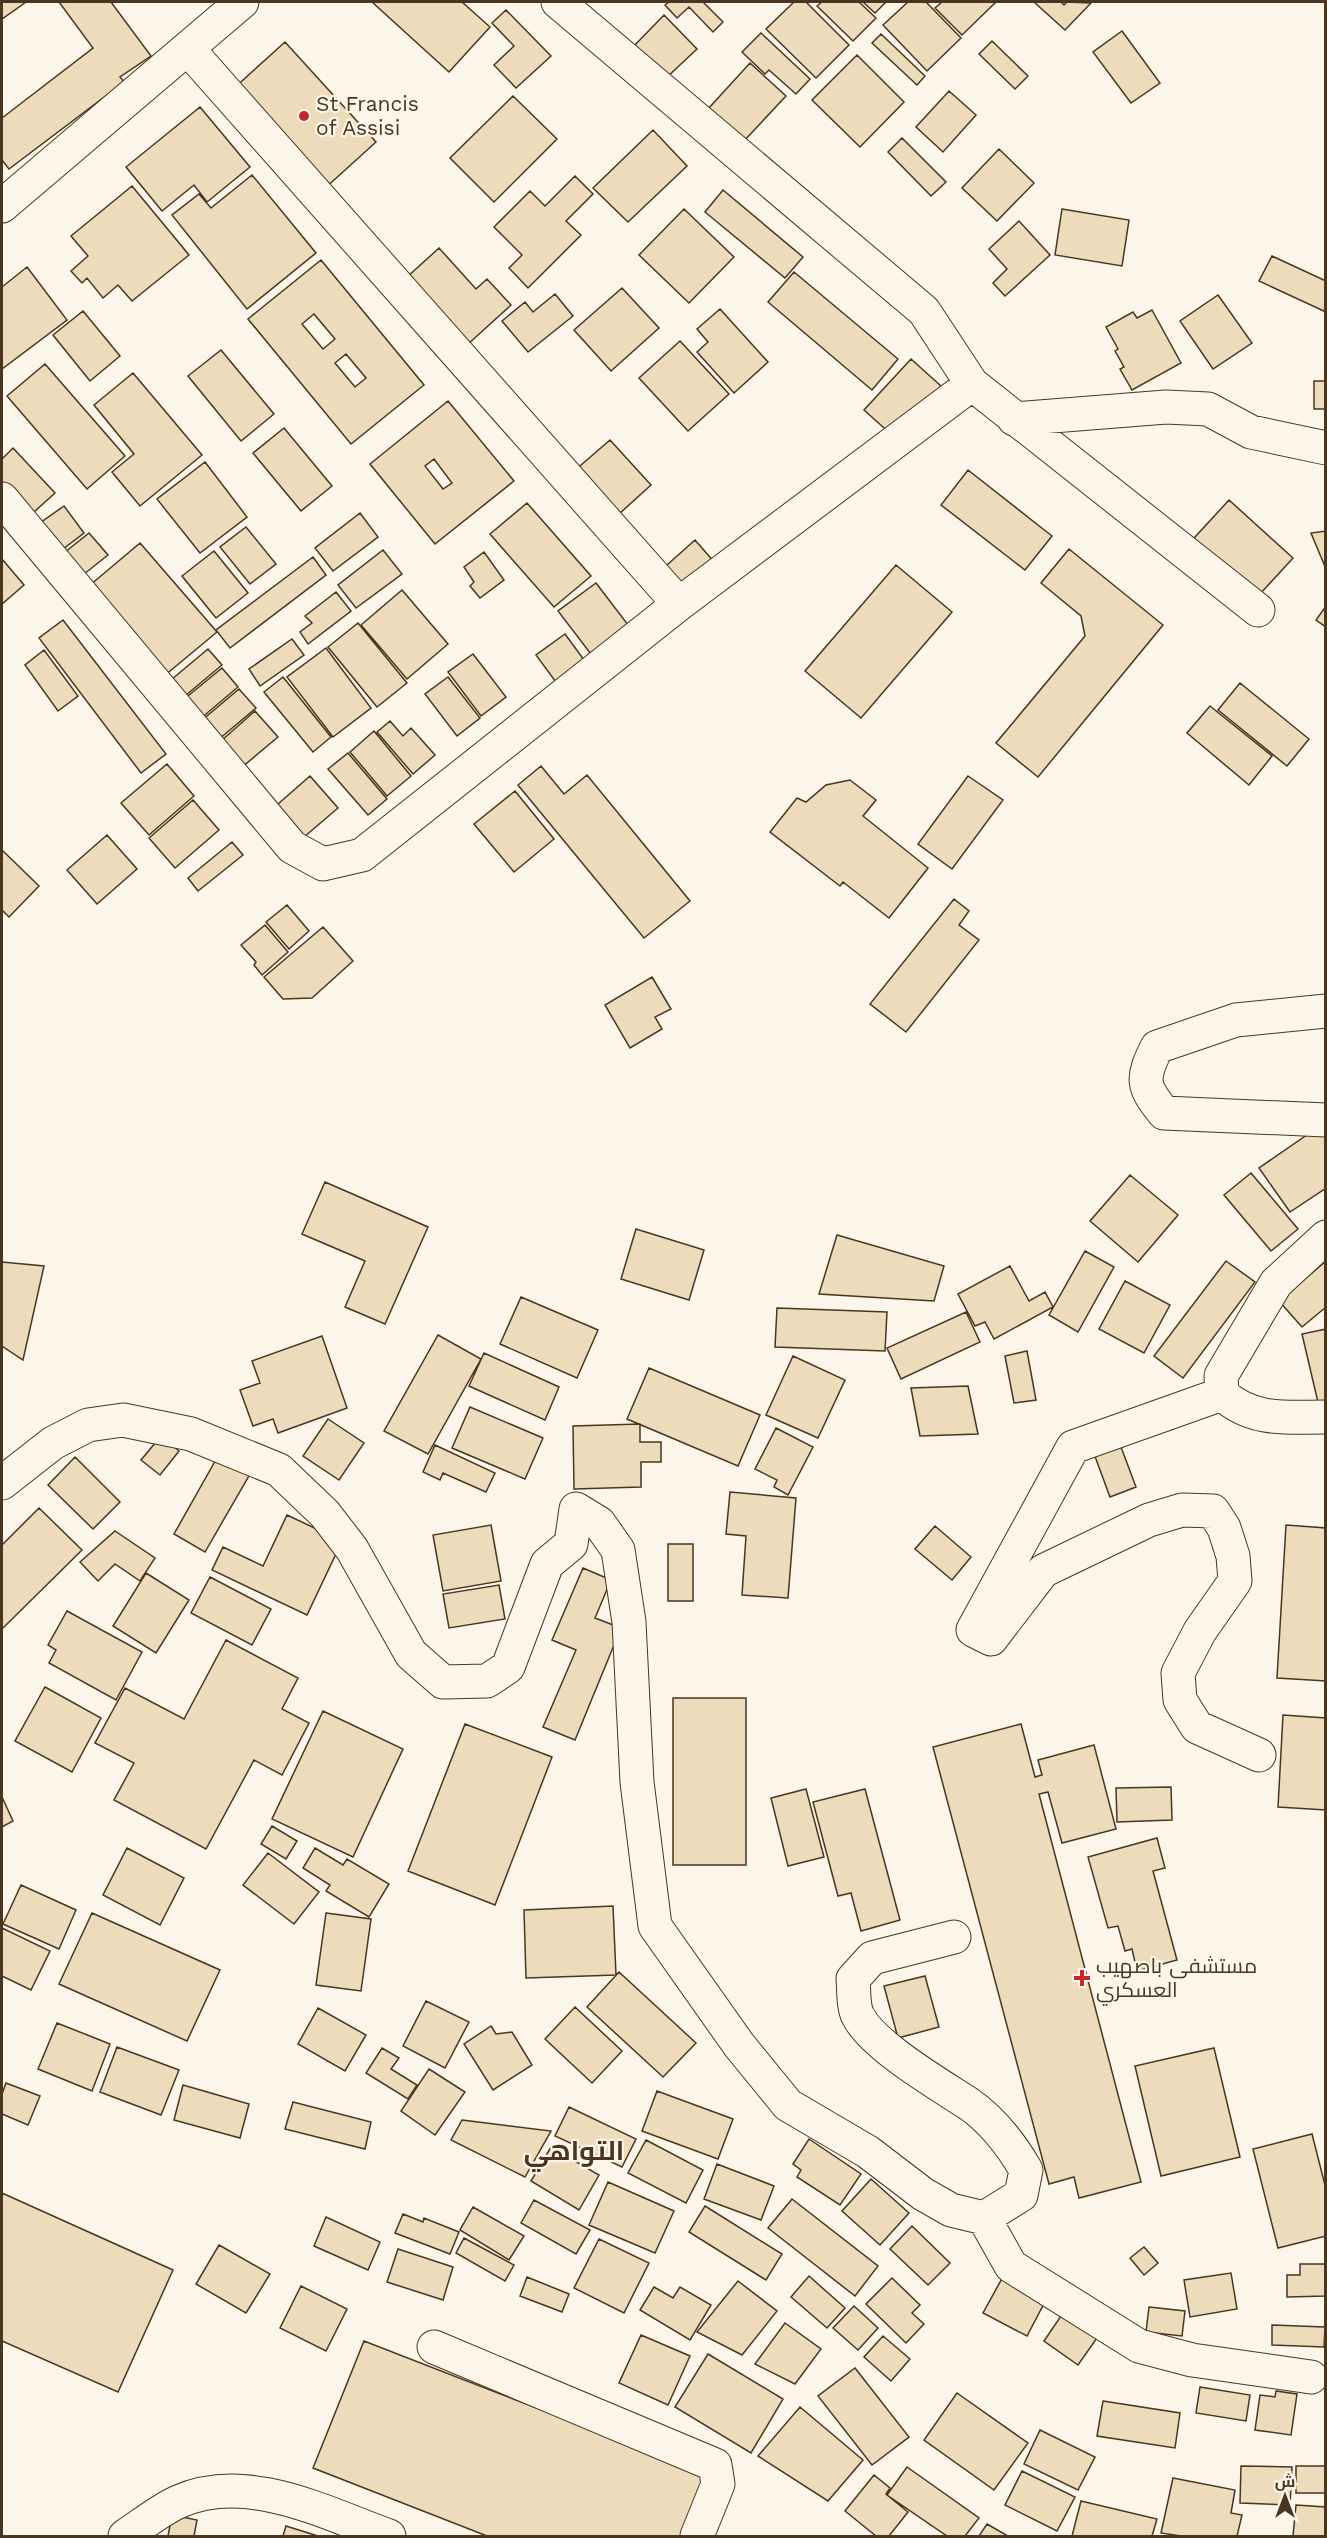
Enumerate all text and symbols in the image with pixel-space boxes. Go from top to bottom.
place label: St Francis of Assisi [316,91,419,140]
marker: St Francis of Assisi [297,109,311,123]
place label: مستشفى باصهيب العسكري [1096,1953,1257,2006]
marker: مستشفى باصهيب العسكري [1073,1969,1091,1987]
district label: التواهي [524,2135,624,2173]
north arrow [1255,2466,1315,2526]
text: ش [1275,2472,1295,2491]

